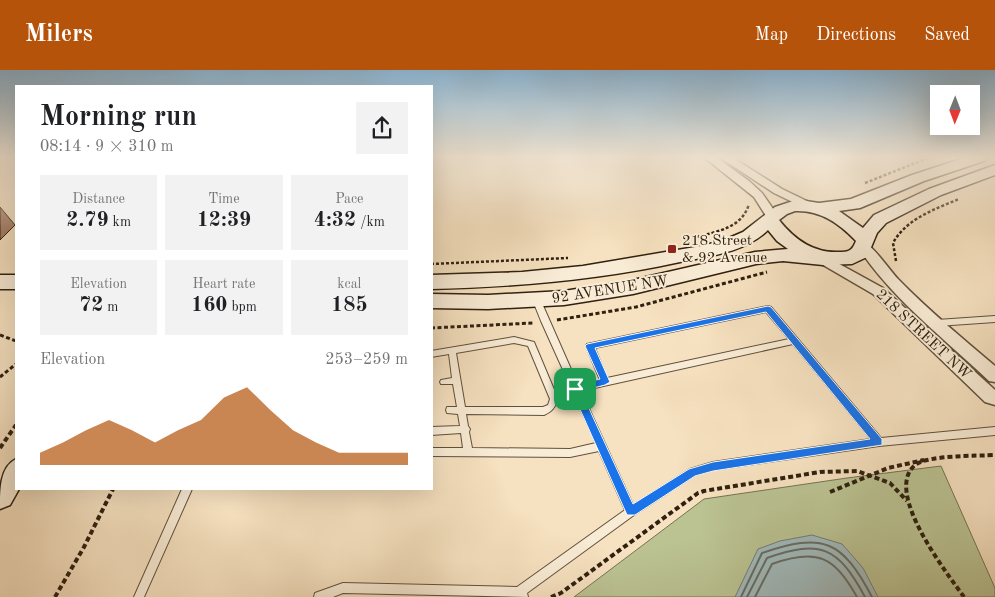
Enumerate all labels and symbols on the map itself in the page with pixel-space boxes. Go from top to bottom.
north arrow [930,85,980,135]
place label: 218 Street & 92 Avenue [682,234,767,266]
marker: 218 Street & 92 Avenue [666,243,678,255]
street label: 92 AVENUE NW [551,274,670,307]
street label: 218 STREET NW [872,287,974,383]
pin [554,368,596,410]

